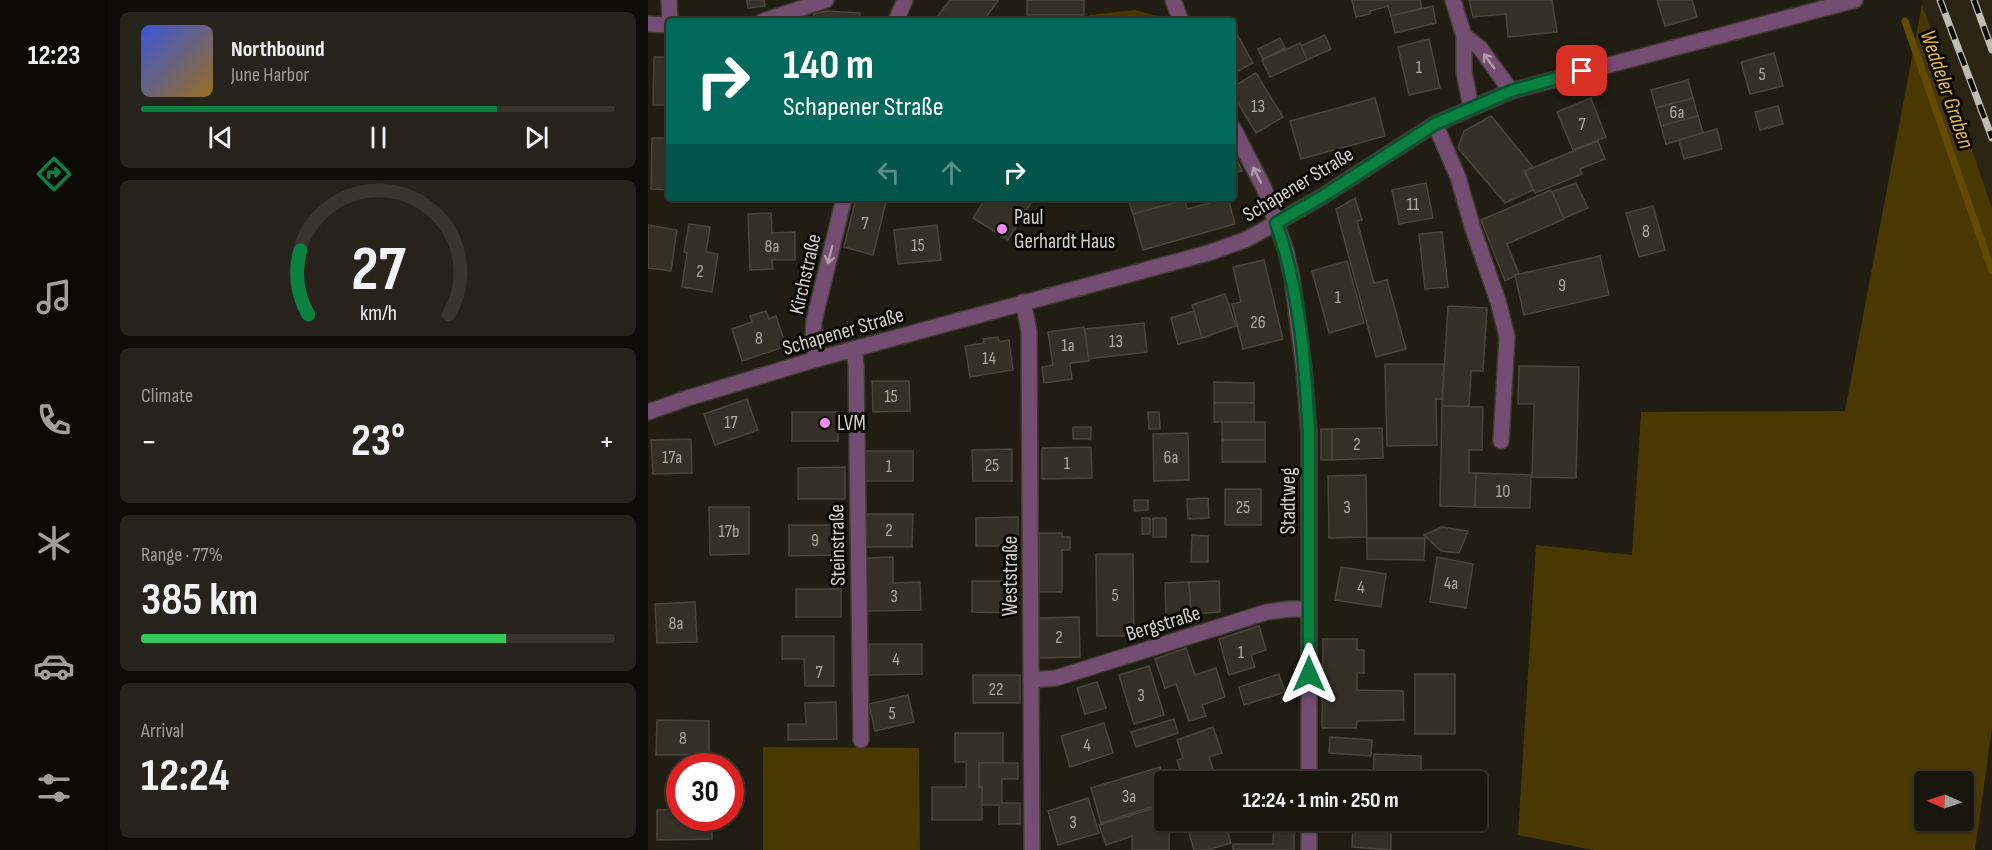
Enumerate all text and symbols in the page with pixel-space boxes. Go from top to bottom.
water label: Weddeler Graben [1914,27,1979,152]
text: Northbound [231,36,325,63]
text: 12:23 [28,40,80,72]
text: 140 m [783,40,874,91]
icon: right [684,42,762,120]
pin [1556,45,1607,96]
one-way arrow [1483,54,1496,70]
icon: arrive [1565,54,1598,87]
house number: 1 [1416,57,1423,78]
text: June Harbor [231,63,309,87]
house number: 5 [1758,64,1766,85]
text: Schapener Straße [783,91,944,123]
house number: 13 [1251,96,1265,117]
house number: 6a [1670,102,1684,123]
house number: 7 [1578,114,1586,135]
icon: previous [204,121,237,154]
icon: pause [362,121,395,154]
icon: next [520,121,553,154]
street label: Schapener Straße [1238,142,1358,227]
icon: directions [33,153,75,195]
icon: left [872,156,905,189]
icon: ahead [935,156,968,189]
icon: right [998,156,1031,189]
one-way arrow [1251,166,1262,184]
house number: 11 [1407,194,1420,215]
place label: Paul Gerhardt Haus [1014,205,1115,254]
house number: 7 [861,213,869,234]
house number: 8 [1642,221,1650,242]
marker: Paul Gerhardt Haus [995,222,1009,236]
street label: Kirchstraße [784,232,827,317]
text: 27 [351,233,406,308]
house number: 15 [911,235,925,256]
house number: 8a [765,236,779,257]
one-way arrow [824,245,836,264]
house number: 2 [696,261,704,282]
house number: 9 [1558,275,1566,296]
icon: music [33,276,75,318]
house number: 1 [1335,287,1342,308]
text: km/h [359,301,397,326]
street label: Schapener Straße [780,302,907,361]
house number: 26 [1250,312,1266,333]
house number: 8 [755,328,763,349]
house number: 13 [1109,331,1123,352]
house number: 1a [1061,335,1075,356]
house number: 14 [982,348,996,369]
text: Climate [141,384,193,408]
house number: 15 [884,386,898,407]
icon: phone [33,399,75,441]
place label: LVM [837,411,866,436]
house number: 17 [724,412,739,433]
text: 23° [351,414,405,469]
marker: LVM [818,416,832,430]
text: − [141,422,157,462]
text: + [599,422,615,462]
house number: 2 [1353,434,1361,455]
house number: 17a [662,447,682,468]
house number: 6a [1164,447,1178,468]
house number: 1 [1064,453,1071,474]
house number: 25 [985,455,999,476]
house number: 1 [886,456,893,477]
street label: Stadtweg [1276,467,1301,535]
house number: 10 [1496,481,1510,502]
house number: 25 [1236,497,1250,518]
house number: 3 [1343,497,1351,518]
street label: Steinstraße [824,504,851,586]
house number: 2 [885,520,893,541]
house number: 17b [719,521,739,542]
icon: climate [33,522,75,564]
house number: 9 [811,530,819,551]
street label: Weststraße [998,536,1023,616]
text: Range · 77% [141,543,223,567]
text: 385 km [141,573,258,628]
house number: 4a [1444,573,1458,594]
house number: 4 [1357,577,1365,598]
house number: 5 [1111,585,1119,606]
house number: 3 [890,586,898,607]
street label: Bergstraße [1123,600,1203,647]
house number: 8a [669,613,683,634]
house number: 2 [1055,627,1063,648]
house number: 1 [1238,642,1245,663]
position arrow [1277,642,1341,706]
icon: car [33,645,75,687]
house number: 4 [892,649,900,670]
house number: 7 [815,662,823,683]
house number: 22 [989,679,1003,700]
house number: 3 [1137,685,1145,706]
house number: 5 [888,703,896,724]
text: Arrival [141,719,184,743]
house number: 8 [679,728,687,749]
house number: 4 [1083,735,1091,756]
text: 12:24 [141,749,229,804]
speed limit sign: 30 [666,753,744,831]
icon: filters [33,767,75,809]
north arrow [1914,771,1974,831]
map controls [1914,771,1974,831]
house number: 3a [1122,786,1136,807]
text: 12:24 · 1 min · 250 m [1242,787,1399,814]
house number: 3 [1069,812,1077,833]

